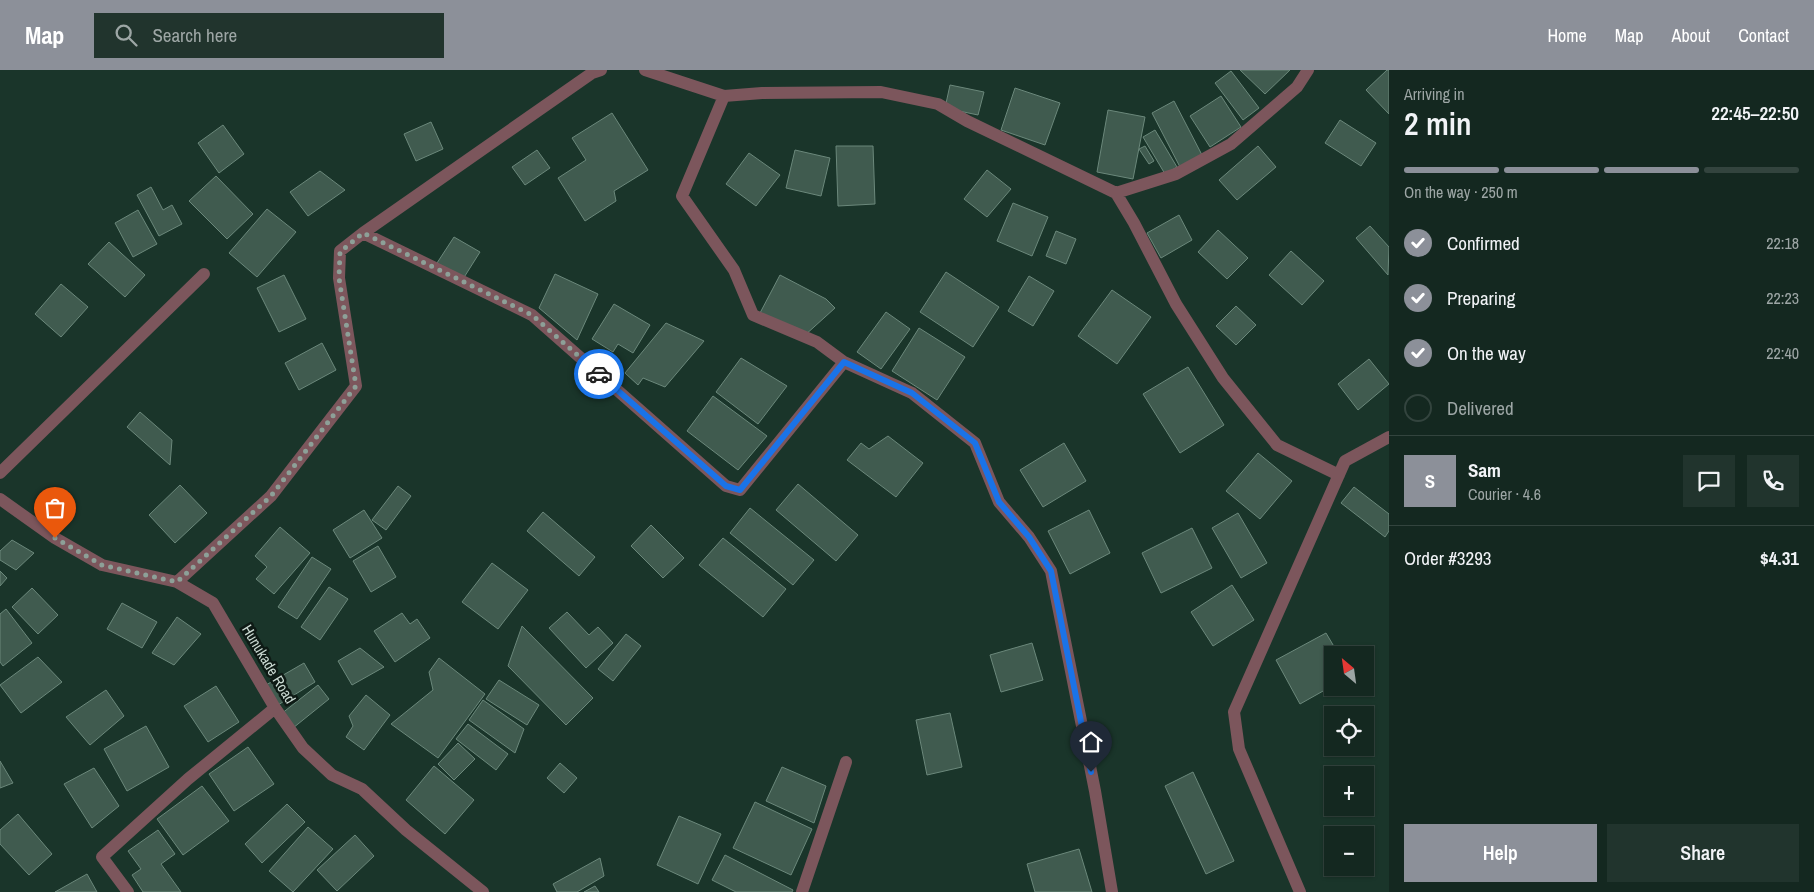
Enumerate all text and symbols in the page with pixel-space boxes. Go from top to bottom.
search box [94,13,444,58]
text: Map [25,19,64,51]
icon: search [112,21,140,49]
text: Search here [152,22,237,48]
text: Home [1547,23,1587,48]
text: Map [1615,23,1644,48]
text: About [1672,23,1710,48]
text: Contact [1738,23,1789,48]
text: Arriving in [1404,83,1465,105]
text: 22:45–22:50 [1711,100,1799,126]
text: 2 min [1404,102,1472,145]
text: On the way · 250 m [1404,181,1518,203]
icon: check [1404,229,1432,257]
text: Confirmed [1447,230,1520,256]
text: 22:18 [1766,232,1799,254]
icon: check [1404,284,1432,312]
text: Preparing [1447,285,1515,311]
text: 22:23 [1766,287,1799,309]
icon: check [1404,339,1432,367]
text: On the way [1447,340,1526,366]
text: 22:40 [1766,342,1799,364]
courier [574,349,624,399]
icon: car [585,360,613,388]
text: Delivered [1447,395,1514,421]
button: chat [1683,455,1735,507]
button: phone [1747,455,1799,507]
text: Sam [1468,457,1501,483]
text: S [1425,468,1435,494]
text: Courier · 4.6 [1468,483,1541,505]
pin [34,487,76,538]
icon: bag [41,494,69,522]
text: Order #3293 [1404,545,1491,571]
text: $4.31 [1760,545,1799,571]
street label: Hunukade Road [237,620,301,708]
north arrow [1324,646,1374,696]
map controls [1324,646,1374,876]
button: locate [1324,706,1374,756]
pin [1070,721,1112,772]
icon: home [1077,728,1105,756]
button: + [1324,766,1374,816]
button: Help [1404,824,1597,882]
button: Share [1607,824,1799,882]
button: − [1324,826,1374,876]

